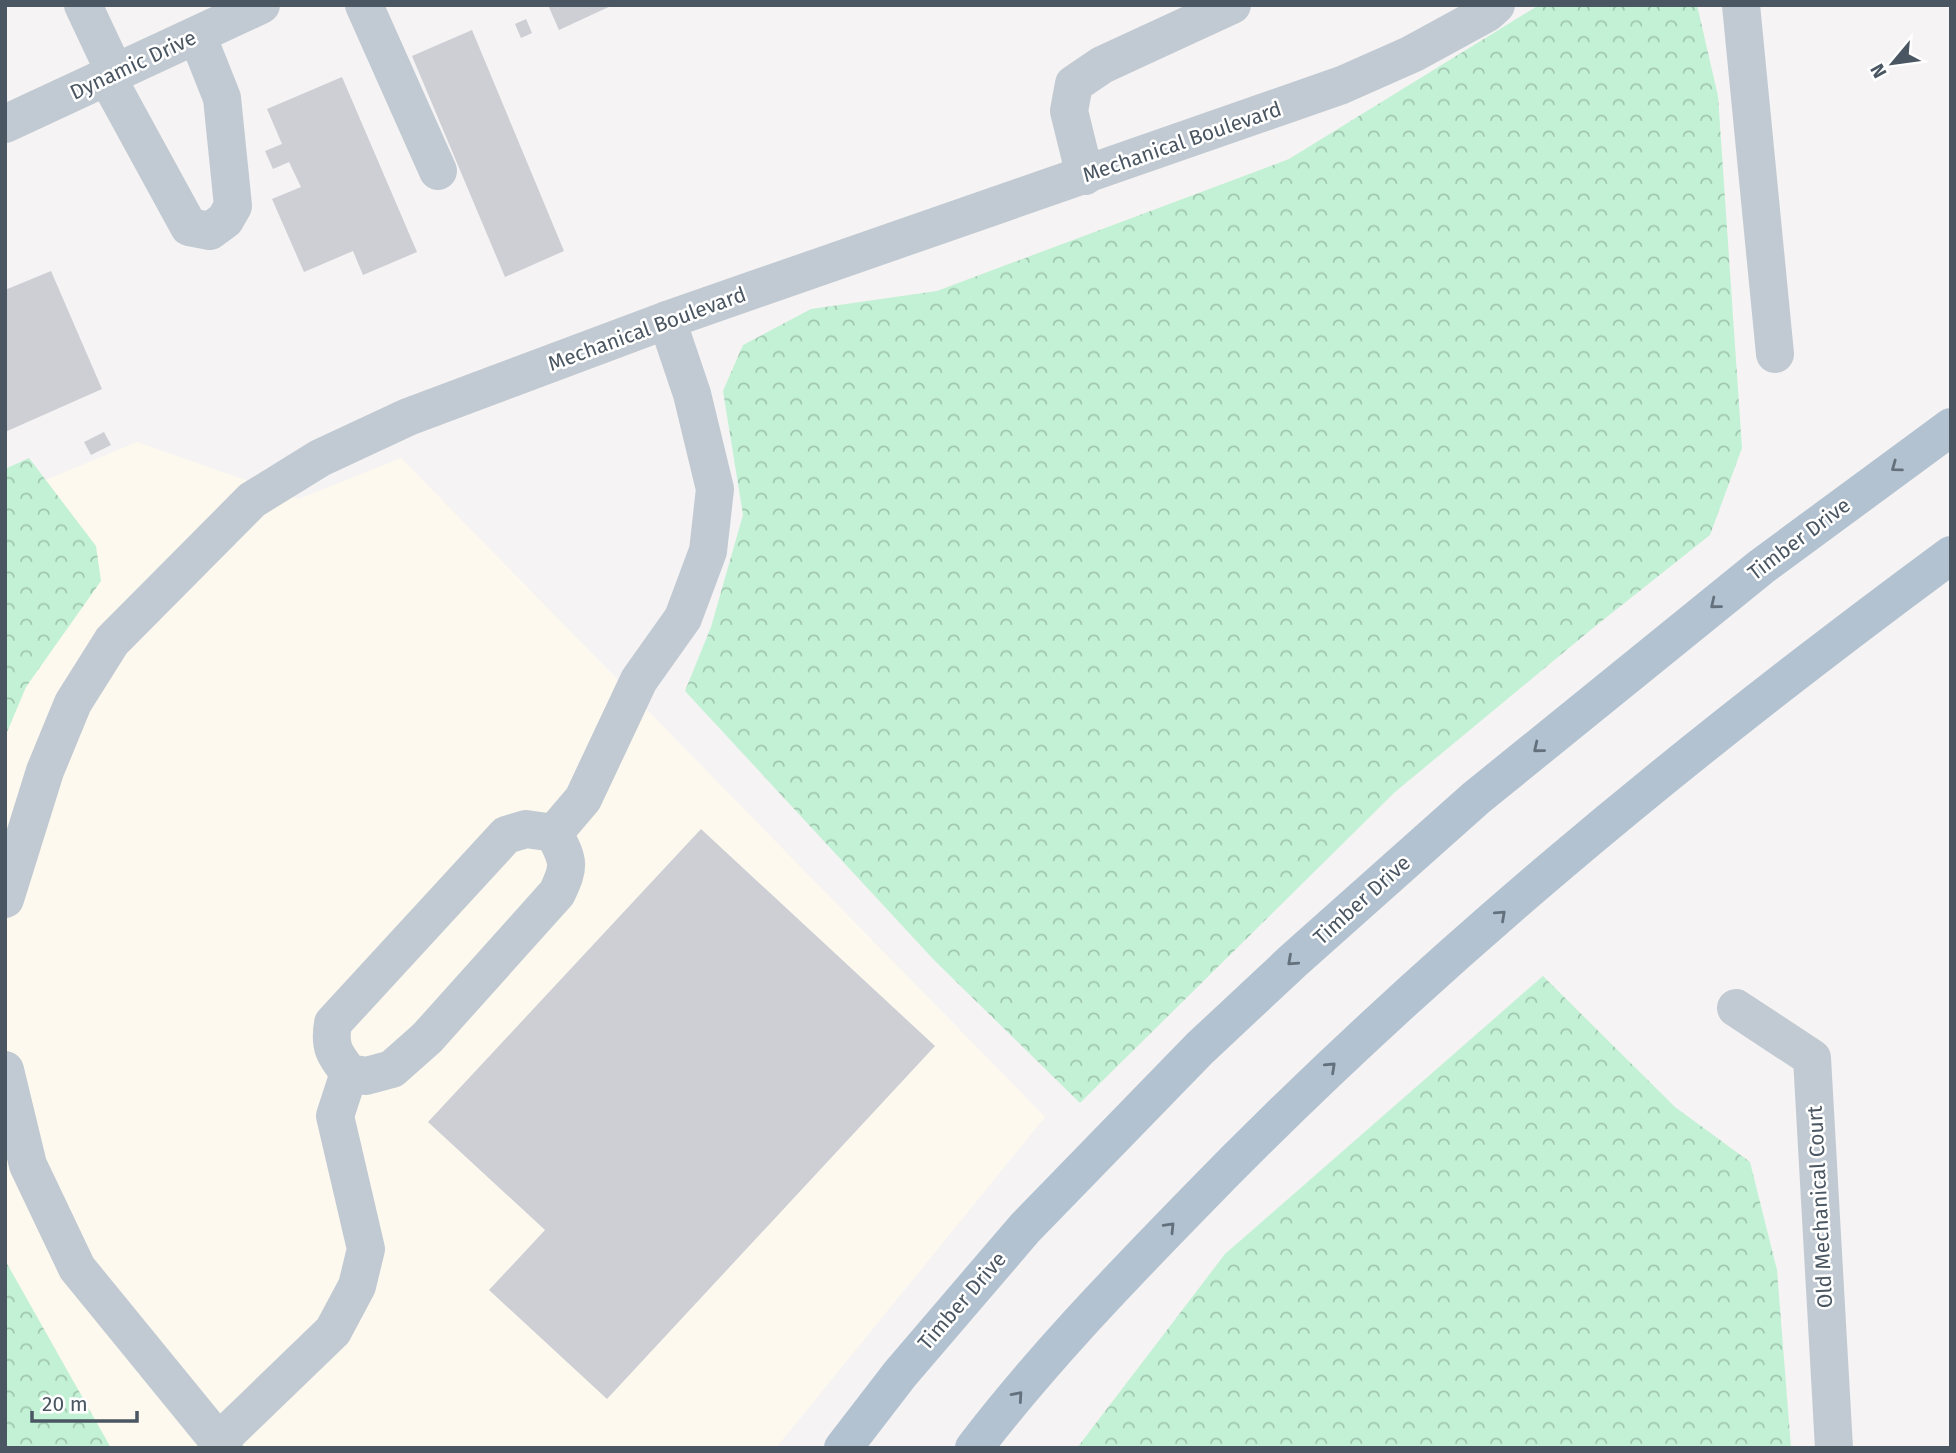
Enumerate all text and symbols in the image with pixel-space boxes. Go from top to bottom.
street label: Dynamic Drive [66,24,200,106]
north arrow [1858,28,1928,98]
text: N [1865,60,1892,82]
street label: Mechanical Boulevard [1079,96,1285,188]
street label: Mechanical Boulevard [545,281,749,377]
one-way arrow [1891,459,1904,471]
street label: Timber Drive [1743,492,1855,586]
one-way arrow [1710,596,1722,609]
one-way arrow [1533,739,1545,752]
street label: Timber Drive [1308,850,1416,950]
one-way arrow [1493,911,1506,923]
one-way arrow [1287,953,1300,966]
one-way arrow [1323,1062,1336,1075]
street label: Old Mechanical Court [1802,1105,1838,1309]
one-way arrow [1162,1222,1175,1235]
street label: Timber Drive [912,1247,1012,1355]
scale bar [32,1380,136,1424]
text: 20 m [42,1391,88,1417]
one-way arrow [1010,1391,1022,1404]

